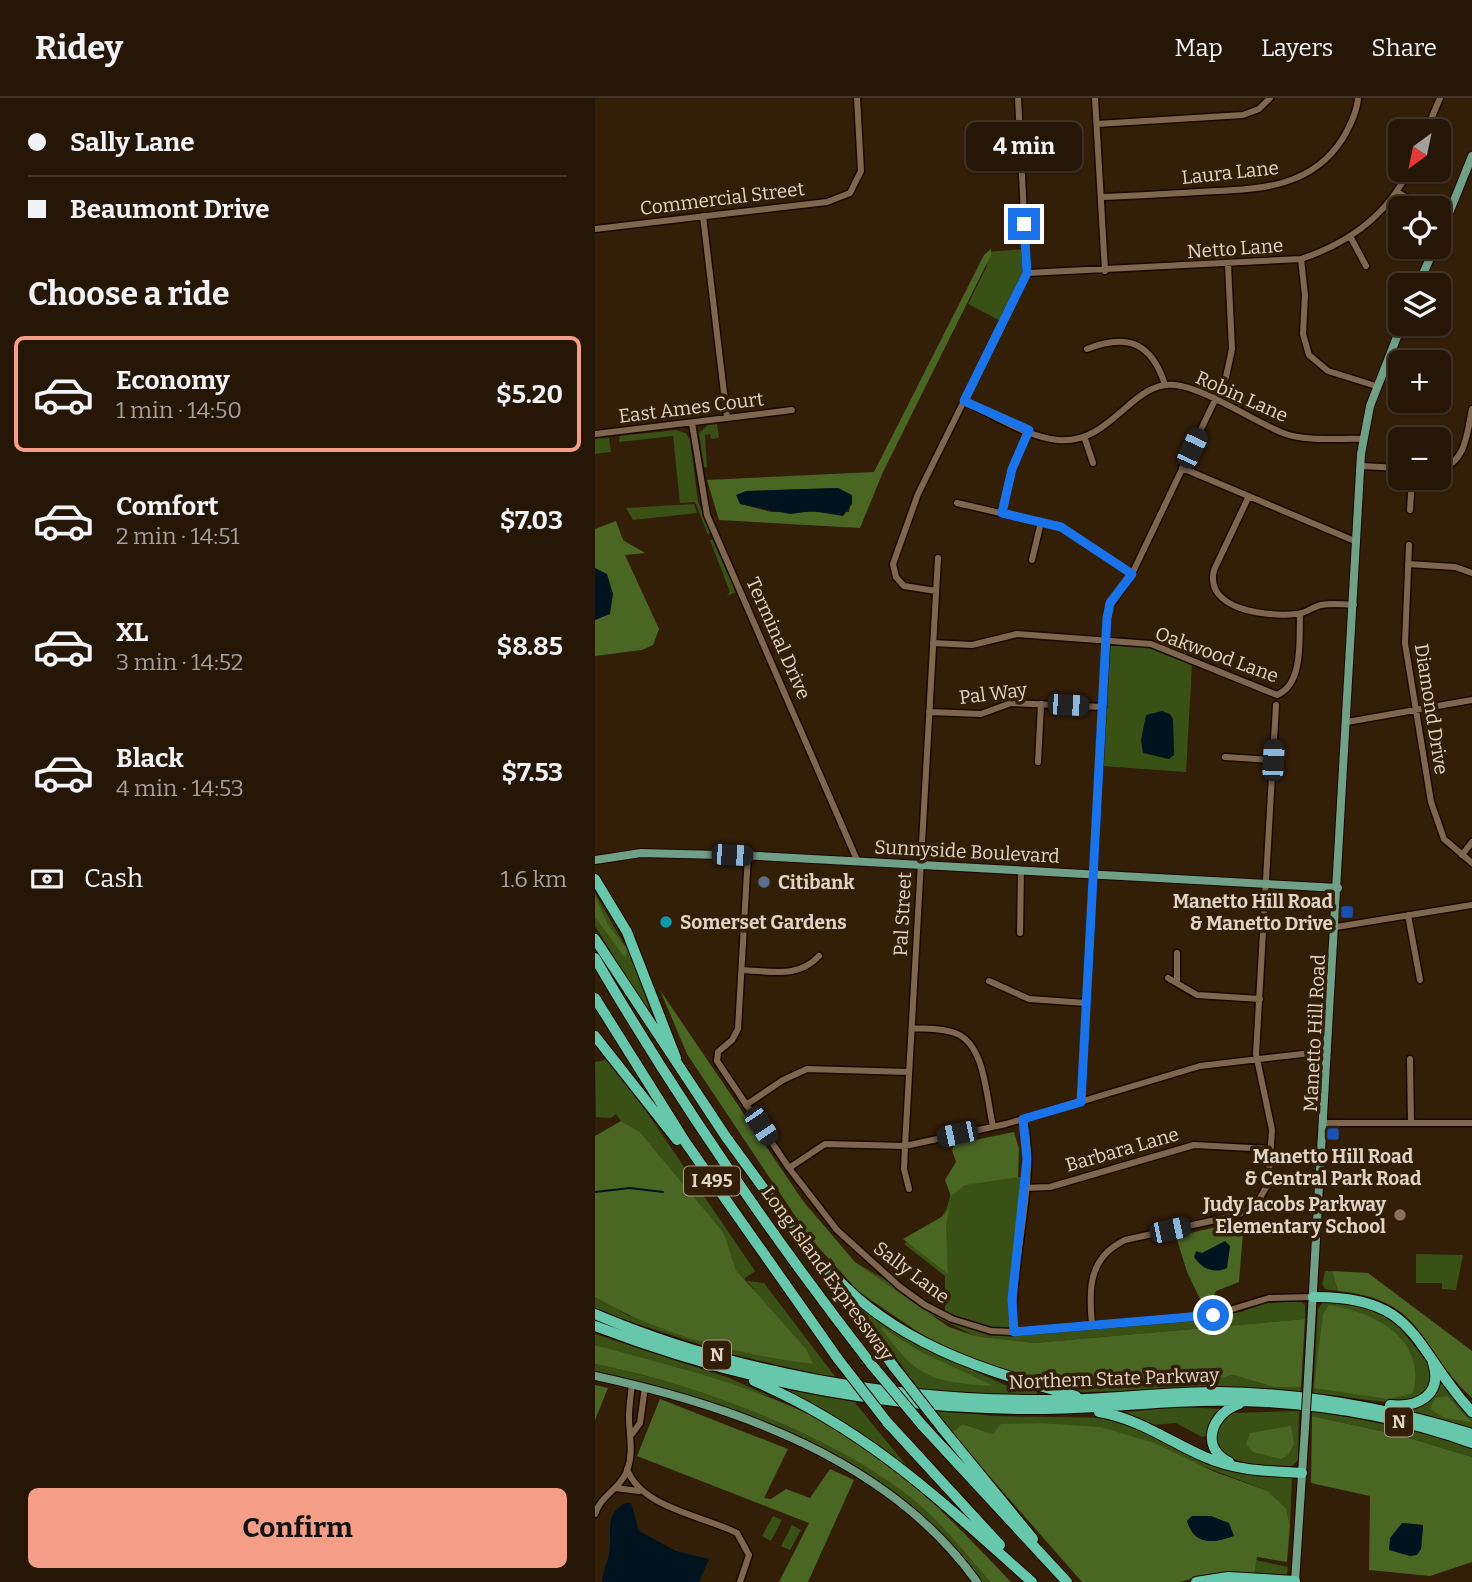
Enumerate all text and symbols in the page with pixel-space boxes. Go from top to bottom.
text: Ridey [35,28,123,68]
text: Map [1175,34,1223,62]
text: Layers [1261,34,1333,62]
text: Share [1371,34,1437,62]
north arrow [1388,119,1451,182]
map controls [1388,119,1451,490]
callout: 4 min [966,122,1082,172]
text: Sally Lane [70,127,195,158]
text: 4 min [993,132,1055,160]
street label: Laura Lane [1180,156,1280,189]
street label: Commercial Street [639,177,806,220]
text: Beaumont Drive [70,194,270,225]
button: locate [1388,196,1451,259]
route end [1008,208,1040,240]
street label: Netto Lane [1186,234,1284,263]
button: layers [1388,273,1451,336]
text: Choose a ride [28,275,229,313]
button: + [1388,350,1451,413]
icon: car [32,363,95,426]
text: Economy [116,365,230,396]
street label: Robin Lane [1192,366,1292,427]
text: $5.20 [496,379,563,410]
street label: East Ames Court [617,387,765,428]
text: 1 min · 14:50 [116,396,242,424]
car [1174,425,1211,471]
button: − [1388,427,1451,490]
icon: car [32,489,95,552]
text: Comfort [116,491,219,522]
text: $7.03 [500,505,563,536]
text: 2 min · 14:51 [116,522,240,550]
street label: Terminal Drive [741,574,816,703]
icon: car [32,615,95,678]
text: XL [116,617,148,648]
street label: Oakwood Lane [1152,622,1282,687]
text: $8.85 [497,631,563,662]
street label: Diamond Drive [1410,642,1453,776]
text: 3 min · 14:52 [116,648,243,676]
street label: Pal Way [958,678,1029,709]
car [1047,693,1090,717]
car [1262,738,1285,782]
icon: car [32,741,95,804]
text: Black [116,743,184,774]
text: $7.53 [502,757,563,788]
text: 4 min · 14:53 [116,774,244,802]
street label: Sunnyside Boulevard [874,835,1060,868]
car [711,843,754,867]
icon: cash [28,860,66,898]
text: Cash [84,863,143,894]
text: 1.6 km [501,865,567,893]
place label: Citibank [778,871,855,894]
street label: Pal Street [889,871,916,957]
marker: Citibank [756,874,772,890]
place label: Manetto Hill Road & Manetto Drive [1173,890,1334,935]
marker: Manetto Hill Road & Manetto Drive [1339,904,1355,920]
place label: Somerset Gardens [680,911,847,934]
marker: Somerset Gardens [658,914,674,930]
street label: Manetto Hill Road [1299,954,1330,1112]
car [741,1103,782,1149]
car [935,1119,980,1149]
street label: Barbara Lane [1063,1122,1181,1177]
marker: Manetto Hill Road & Central Park Road [1325,1126,1341,1142]
place label: Manetto Hill Road & Central Park Road [1245,1145,1422,1190]
road number: I 495 [684,1166,740,1196]
street label: Long Island Expressway [757,1182,899,1366]
place label: Judy Jacobs Parkway Elementary School [1203,1193,1386,1238]
marker: Judy Jacobs Parkway Elementary School [1392,1207,1408,1223]
car [1148,1215,1193,1245]
street label: Sally Lane [869,1236,954,1308]
route start [1197,1299,1229,1331]
road number: N [703,1340,731,1370]
street label: Northern State Parkway [1008,1363,1221,1394]
road number: N [1385,1408,1413,1436]
button: Confirm [28,1488,567,1568]

